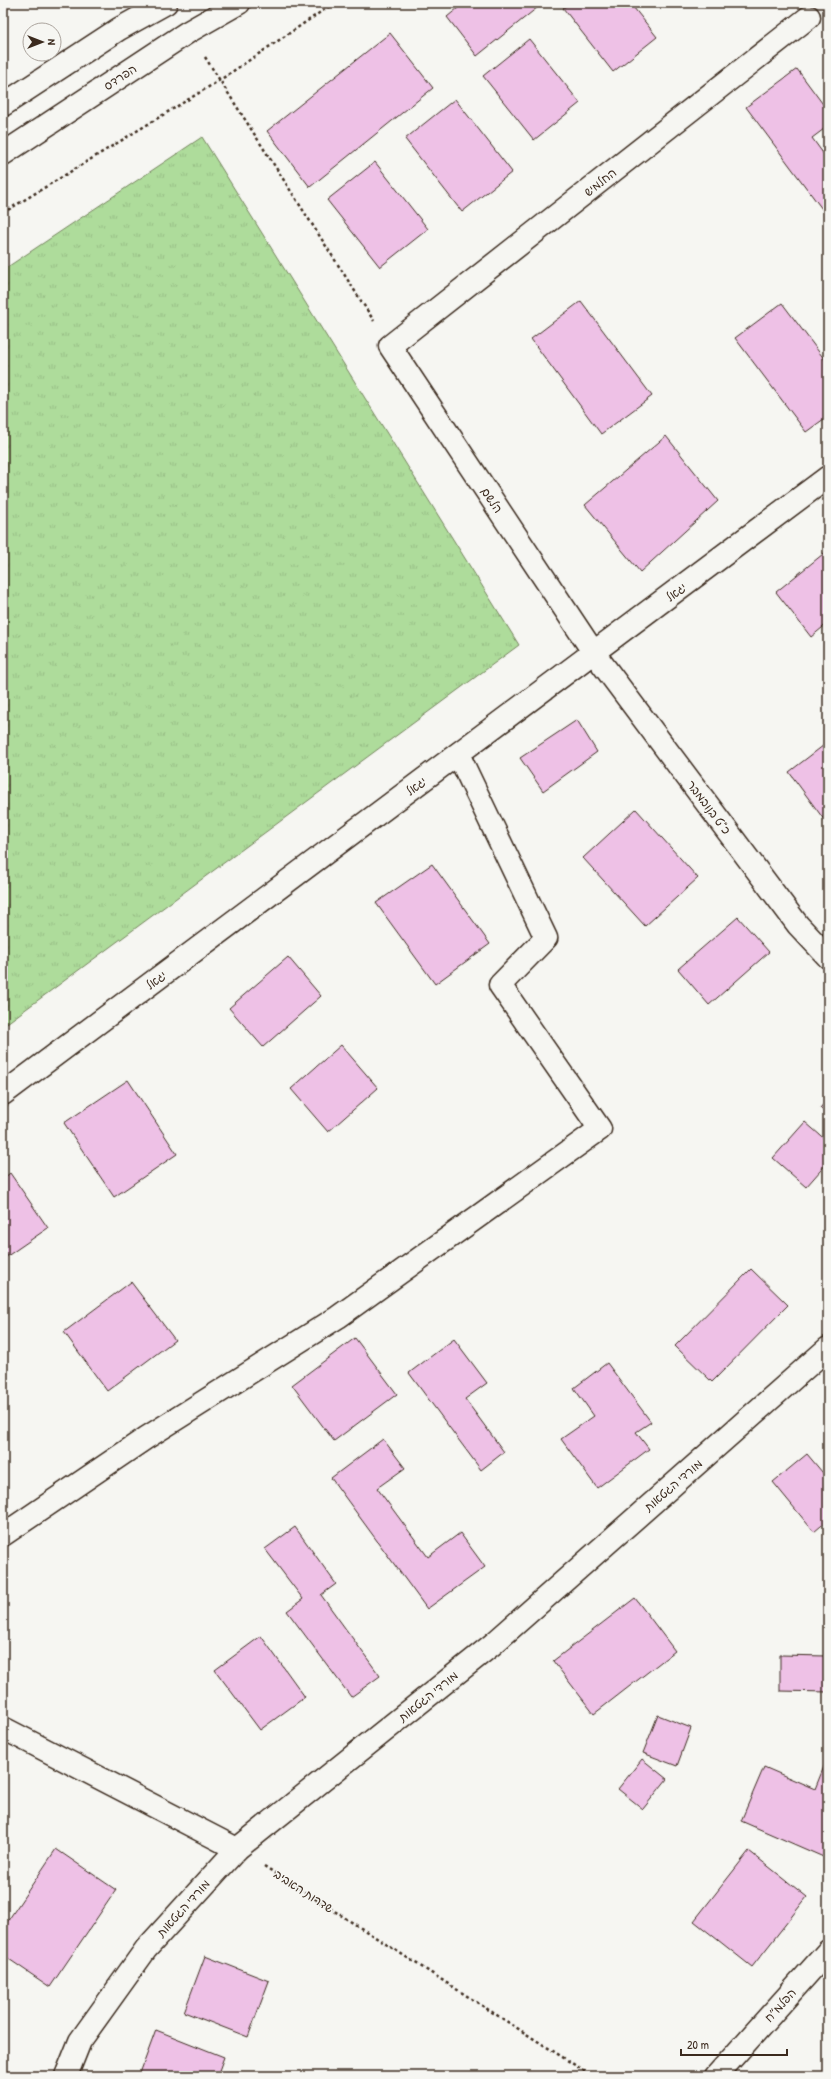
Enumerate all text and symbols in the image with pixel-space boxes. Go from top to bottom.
north arrow [22,22,62,62]
text: N [45,39,59,45]
street label: הפרדס [100,60,140,94]
street label: החלמיש [580,164,620,200]
street label: הלשם [477,484,507,516]
street label: יגאל [662,579,690,605]
street label: יגאל [402,773,430,799]
street label: כ"ט בנובמבר [683,776,735,838]
street label: יגאל [142,967,170,993]
street label: מורדי הגטאות [639,1455,706,1516]
street label: מורדי הגטאות [394,1667,461,1726]
street label: שדרות האביב [271,1865,338,1917]
street label: מורדי הגטאות [152,1876,213,1941]
street label: הפלמ״ח [760,1984,800,2026]
scale bar [681,2031,787,2057]
text: 20 m [687,2036,709,2053]

